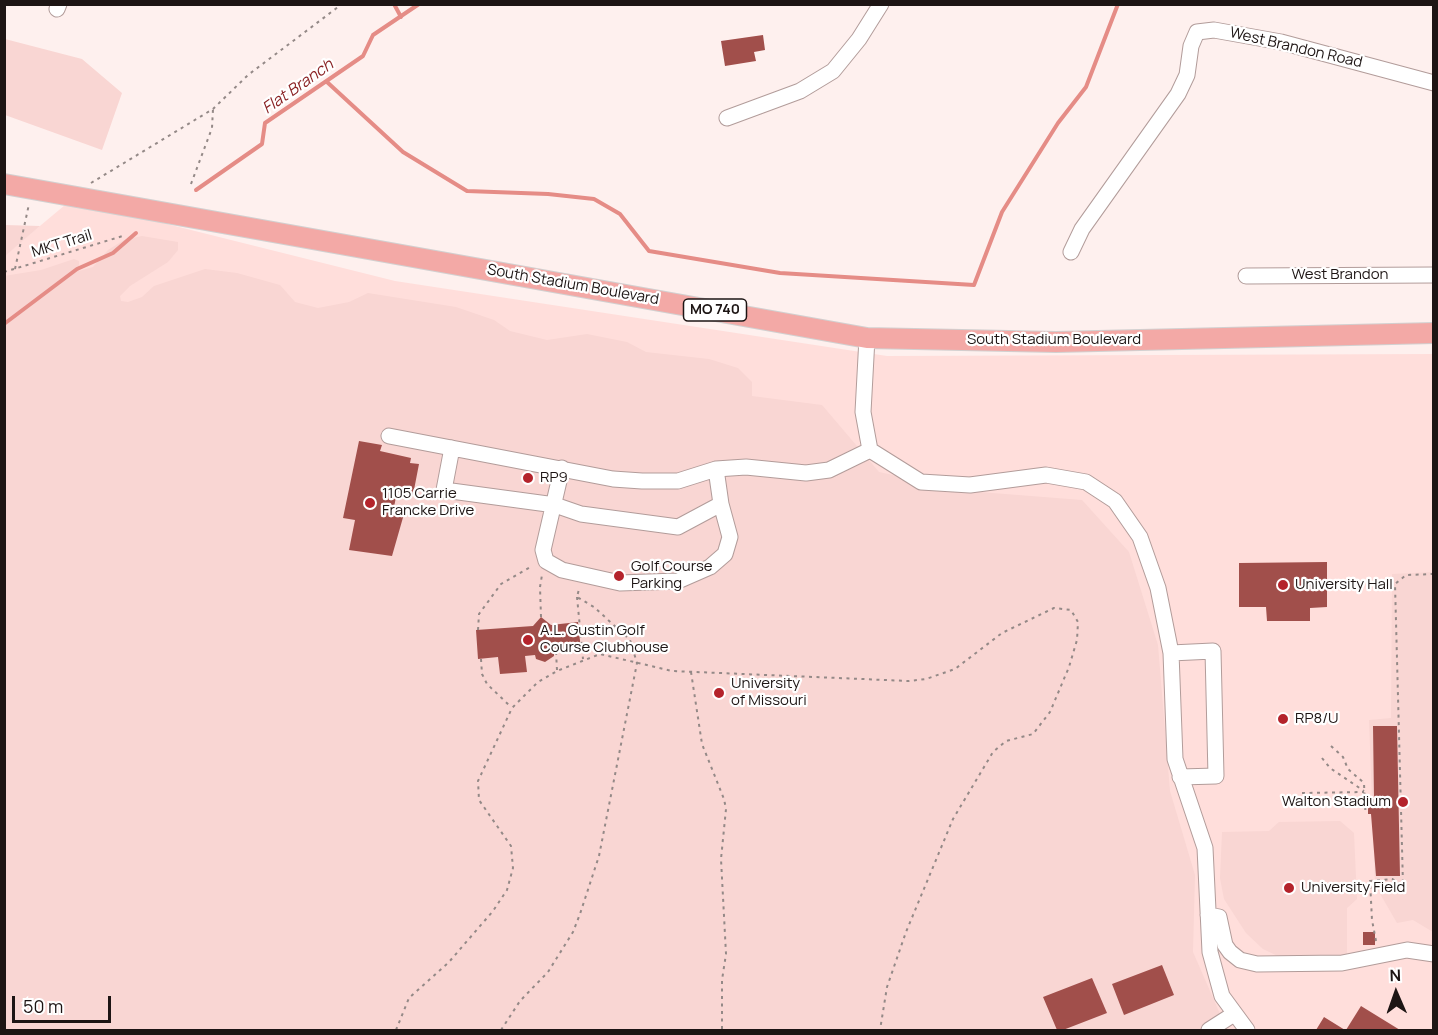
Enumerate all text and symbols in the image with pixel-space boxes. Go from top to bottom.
street label: West Brandon Road [1228,24,1364,72]
water label: Flat Branch [259,56,337,118]
street label: MKT Trail [30,226,94,262]
street label: South Stadium Boulevard [486,261,660,309]
street label: West Brandon [1292,266,1388,284]
road number: MO 740 [684,299,746,321]
street label: South Stadium Boulevard [967,331,1141,349]
place label: RP9 [540,469,568,487]
marker: RP9 [521,471,535,485]
place label: 1105 Carrie Francke Drive [382,485,474,520]
marker: 1105 Carrie Francke Drive [363,496,377,510]
place label: Golf Course Parking [631,558,713,593]
marker: Golf Course Parking [612,569,626,583]
place label: University Hall [1295,576,1393,594]
marker: University Hall [1276,578,1290,592]
place label: A.L. Gustin Golf Course Clubhouse [540,622,669,657]
marker: A.L. Gustin Golf Course Clubhouse [521,633,535,647]
place label: University of Missouri [731,675,807,710]
marker: University of Missouri [712,686,726,700]
place label: RP8/U [1295,710,1339,728]
marker: RP8/U [1276,712,1290,726]
place label: Walton Stadium [1282,793,1391,811]
marker: Walton Stadium [1396,795,1410,809]
place label: University Field [1301,879,1405,897]
marker: University Field [1282,881,1296,895]
north arrow [1366,963,1426,1023]
text: N [1389,964,1402,986]
scale bar [15,984,114,1022]
text: 50 m [23,994,63,1018]

